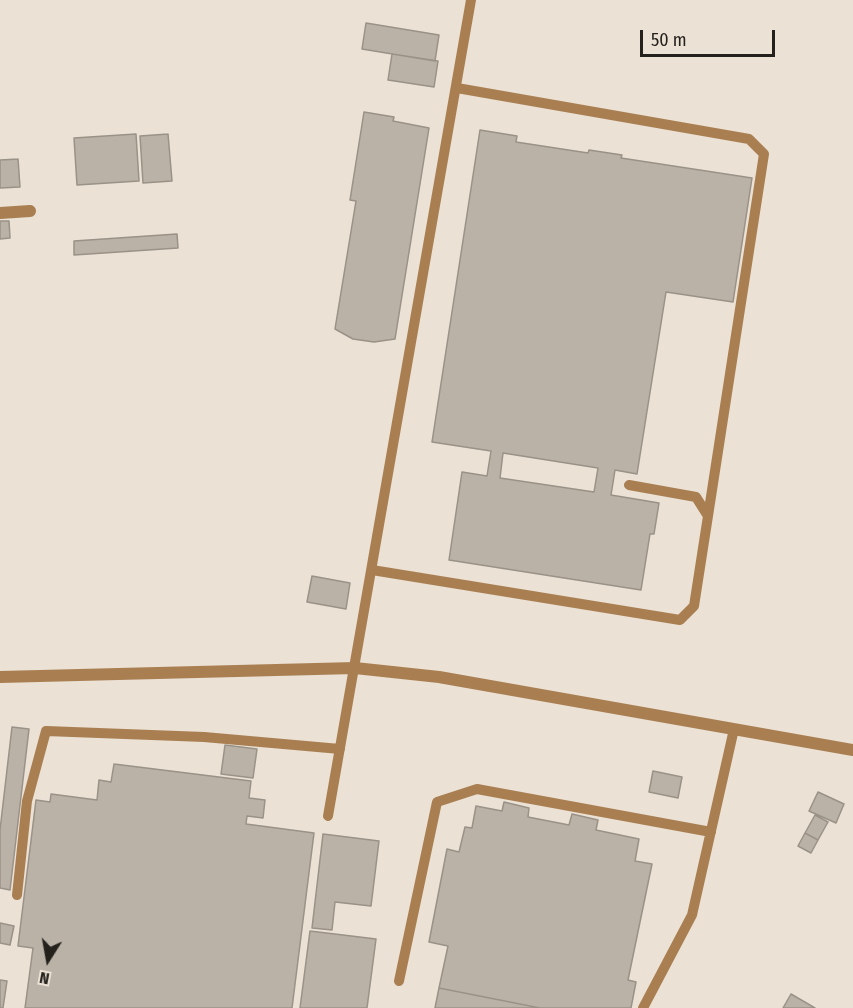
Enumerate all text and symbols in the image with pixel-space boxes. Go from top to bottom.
scale bar [643,18,778,56]
text: 50 m [651,29,687,51]
north arrow [18,930,78,990]
text: N [38,968,51,988]

